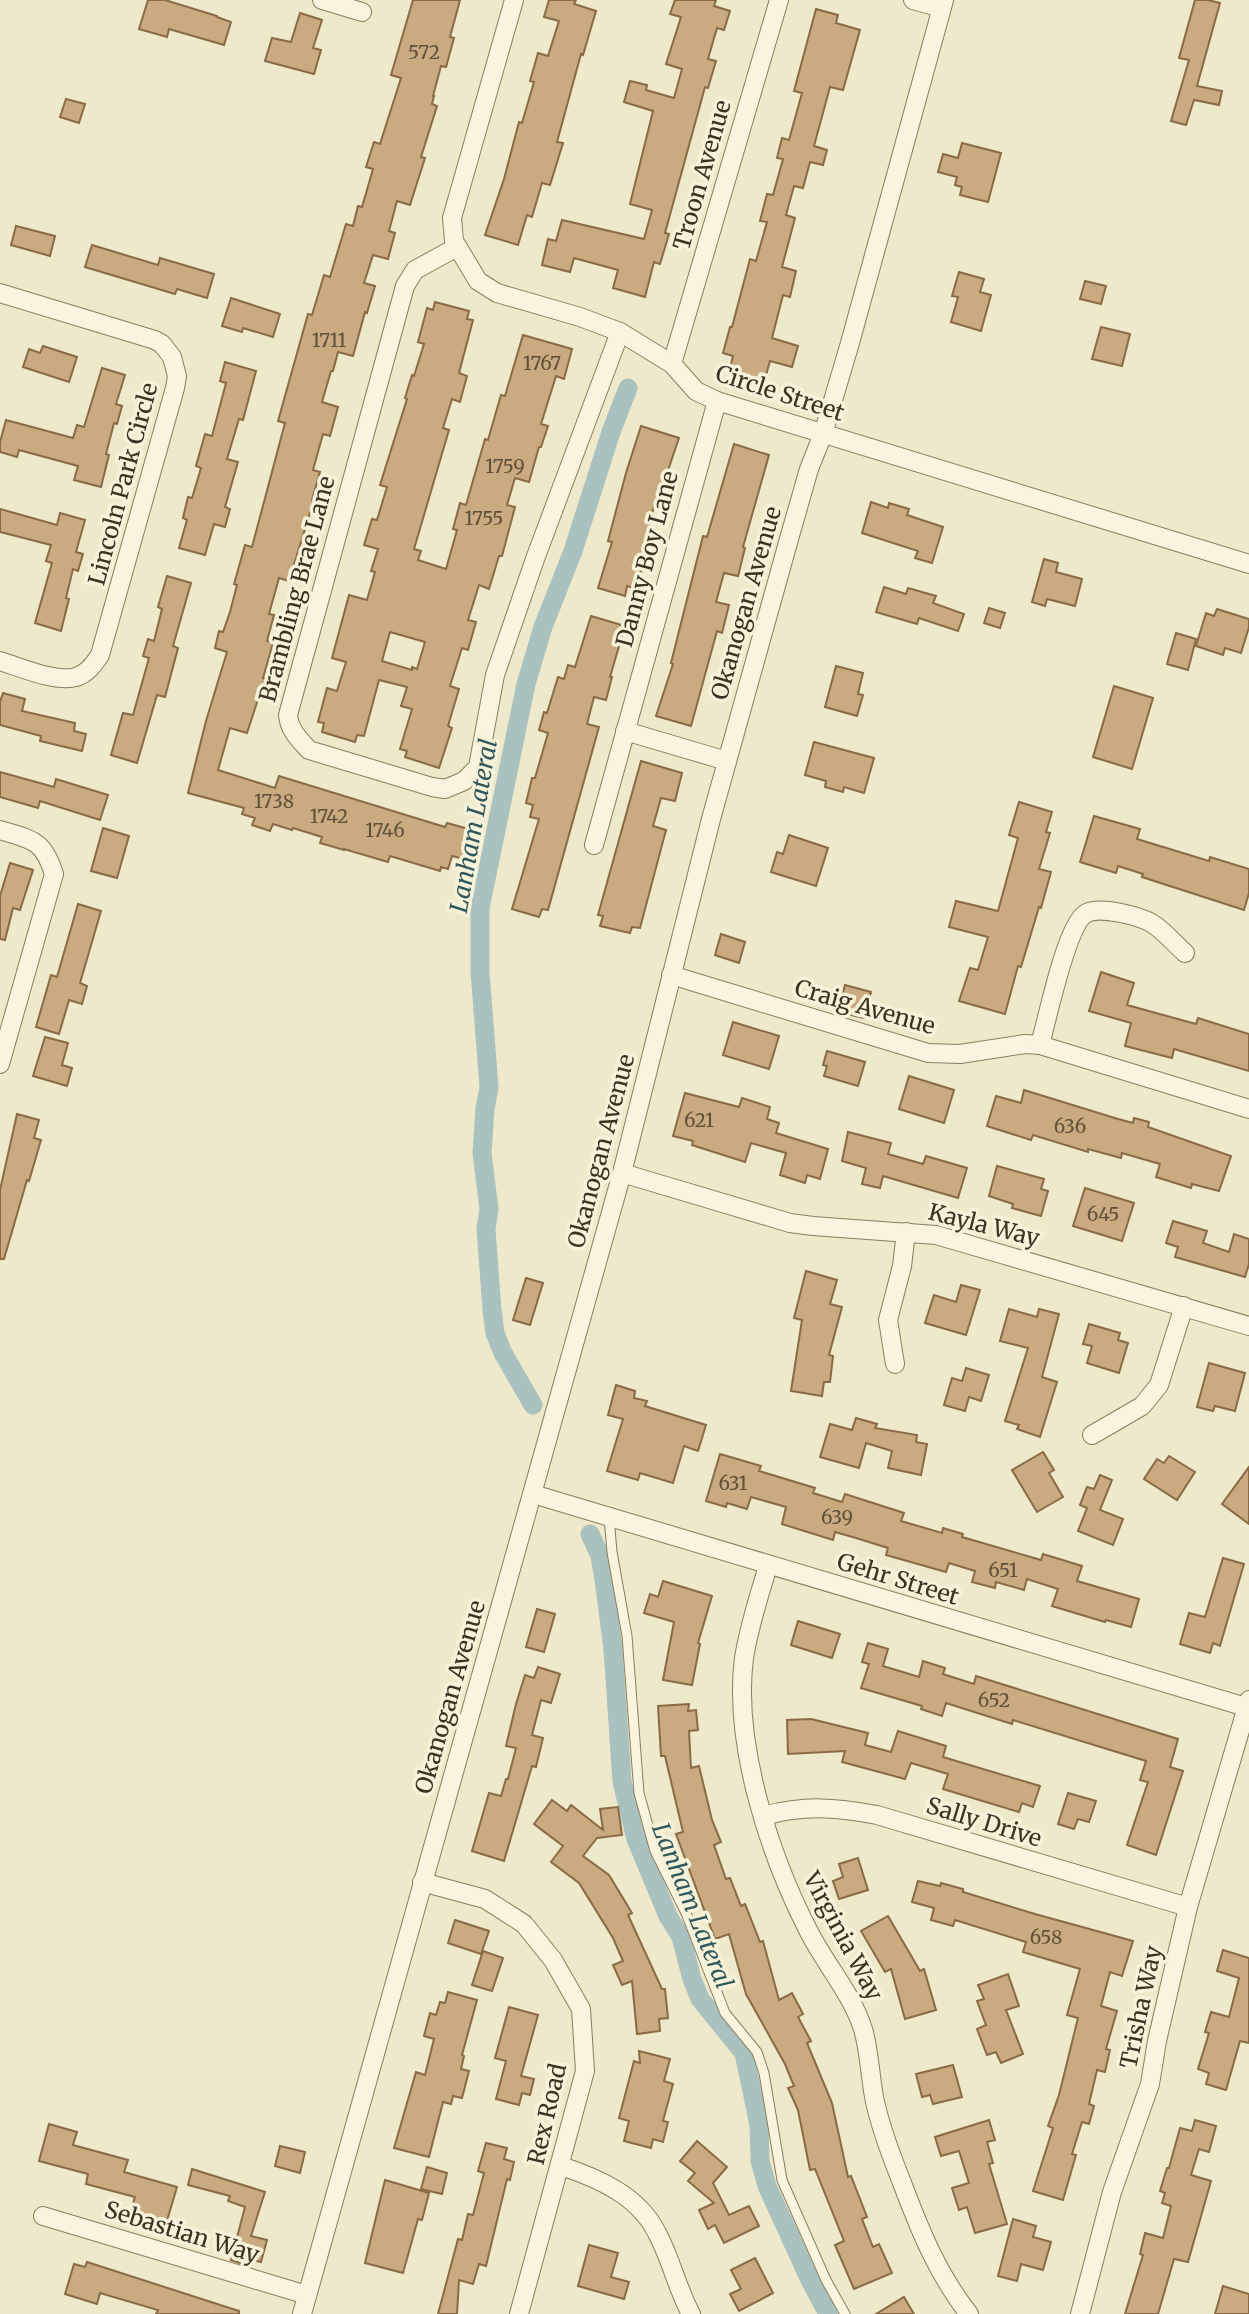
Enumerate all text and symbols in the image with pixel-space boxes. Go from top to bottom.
house number: 572 [408,40,440,64]
street label: Troon Avenue [666,97,737,253]
house number: 1711 [312,328,347,352]
house number: 1767 [523,351,561,375]
street label: Circle Street [712,358,848,427]
street label: Lincoln Park Circle [82,379,163,588]
house number: 1759 [485,454,525,478]
street label: Danny Boy Lane [609,468,684,650]
street label: Brambling Brae Lane [252,473,341,705]
street label: Okanogan Avenue [704,503,787,703]
house number: 1755 [465,506,503,530]
water label: Lanham Lateral [443,736,504,915]
house number: 1738 [254,789,294,813]
house number: 1742 [310,804,348,828]
house number: 1746 [365,818,405,842]
street label: Craig Avenue [792,973,939,1040]
street label: Okanogan Avenue [561,1051,640,1251]
house number: 621 [684,1108,714,1132]
house number: 636 [1054,1114,1086,1138]
street label: Kayla Way [926,1197,1043,1252]
house number: 645 [1087,1202,1119,1226]
house number: 631 [719,1471,748,1495]
house number: 639 [821,1505,853,1529]
street label: Gehr Street [834,1546,963,1611]
house number: 651 [988,1558,1018,1582]
street label: Okanogan Avenue [408,1597,491,1797]
house number: 652 [978,1688,1010,1712]
street label: Sally Drive [923,1790,1045,1853]
water label: Lanham Lateral [645,1818,740,1993]
street label: Virginia Way [797,1865,890,2006]
house number: 658 [1030,1925,1062,1949]
street label: Trisha Way [1113,1942,1168,2071]
street label: Rex Road [521,2060,572,2167]
street label: Sebastian Way [101,2194,264,2269]

